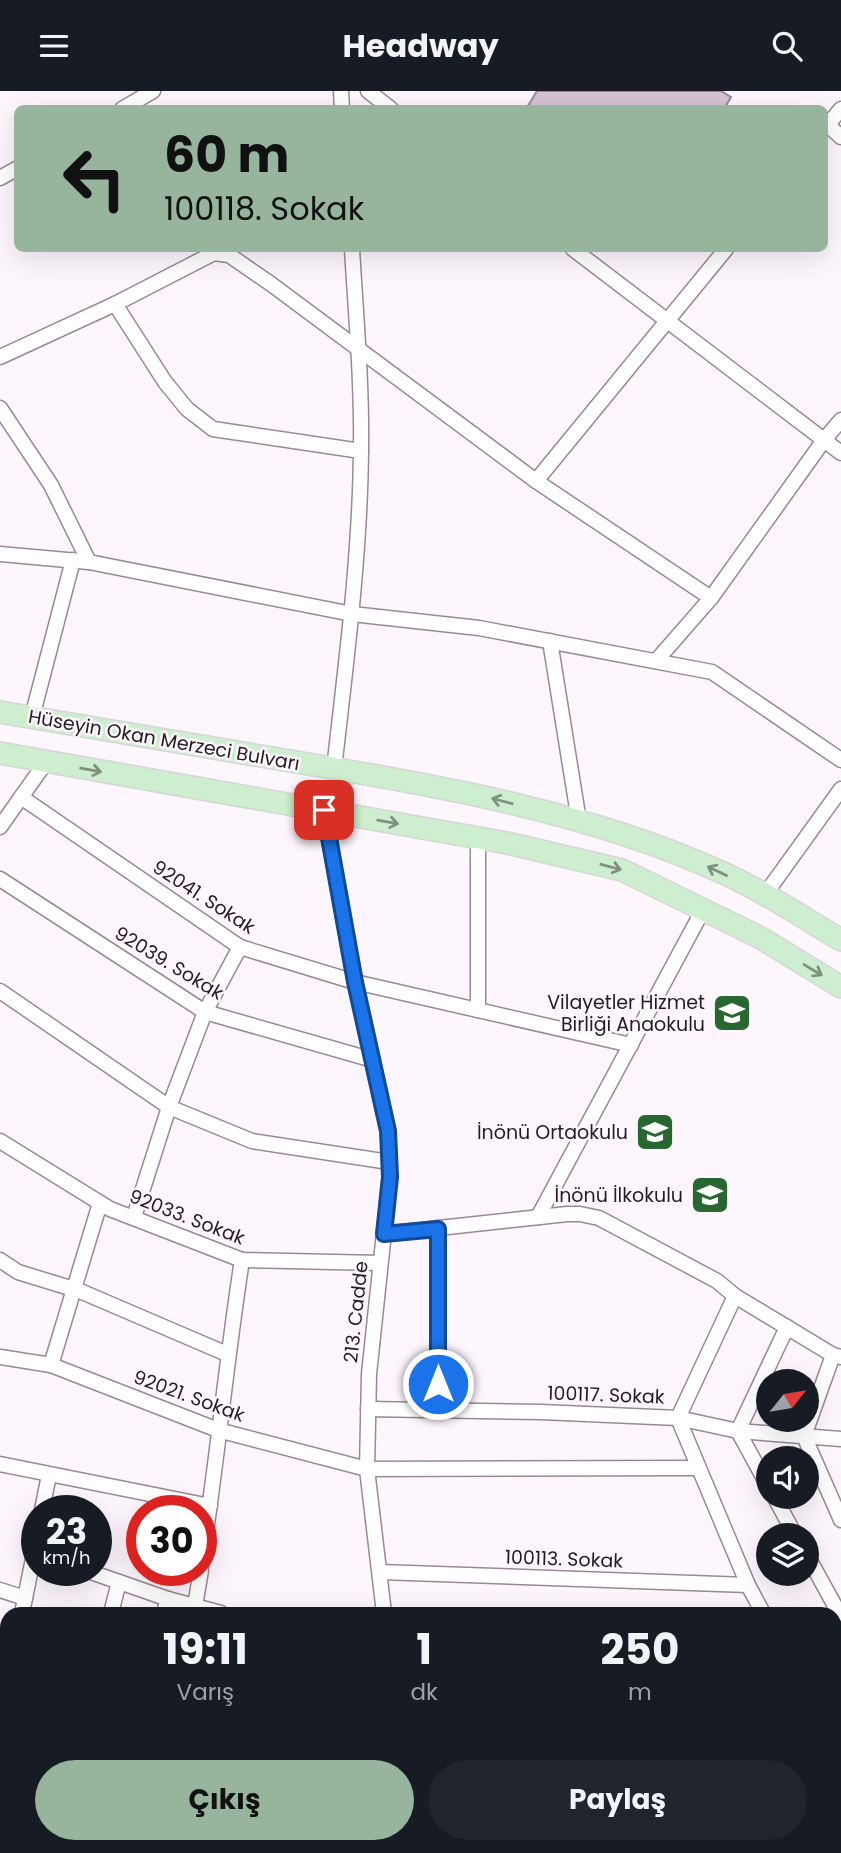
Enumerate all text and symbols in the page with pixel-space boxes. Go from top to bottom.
text: Headway [342,23,499,68]
icon: menu [35,27,73,65]
icon: search [768,27,806,65]
text: 60 m [164,121,289,189]
icon: left [49,133,140,224]
text: 100118. Sokak [164,186,364,231]
street label: Hüseyin Okan Merzeci Bulvarı [26,703,302,777]
one-way arrow [79,763,102,777]
pin [294,780,354,840]
icon: arrive [305,791,343,829]
one-way arrow [491,793,513,806]
one-way arrow [376,815,399,829]
street label: 92041. Sokak [147,854,261,940]
one-way arrow [599,862,621,875]
one-way arrow [707,864,728,878]
street label: 92039. Sokak [109,920,229,1006]
one-way arrow [803,963,823,977]
place label: Vilayetler Hizmet Birliği Anaokulu [547,989,705,1038]
school or university icon: Vilayetler Hizmet Birliği Anaokulu [711,992,753,1034]
school or university icon: İnönü Ortaokulu [634,1111,676,1153]
place label: İnönü Ortaokulu [477,1119,628,1146]
school or university icon: İnönü İlkokulu [689,1174,731,1216]
place label: İnönü İlkokulu [555,1182,683,1209]
street label: 92033. Sokak [125,1183,249,1252]
street label: 213. Cadde [337,1260,375,1364]
position arrow [401,1347,475,1421]
street label: 92021. Sokak [130,1363,249,1429]
north arrow [756,1369,819,1431]
map controls [756,1369,819,1586]
street label: 100117. Sokak [547,1379,665,1411]
button: sound [756,1446,819,1509]
speed limit sign: 30 [126,1495,217,1586]
text: 23 [46,1507,87,1556]
button: layers [756,1523,819,1586]
street label: 100113. Sokak [505,1543,624,1575]
text: km/h [43,1545,90,1570]
text: 19:11 [163,1620,248,1679]
text: 1 [416,1620,432,1679]
text: 250 [601,1620,679,1679]
text: Varış [177,1676,234,1708]
text: dk [411,1676,438,1708]
text: m [628,1676,652,1708]
button: Çıkış [35,1760,414,1840]
button: Paylaş [428,1760,807,1840]

